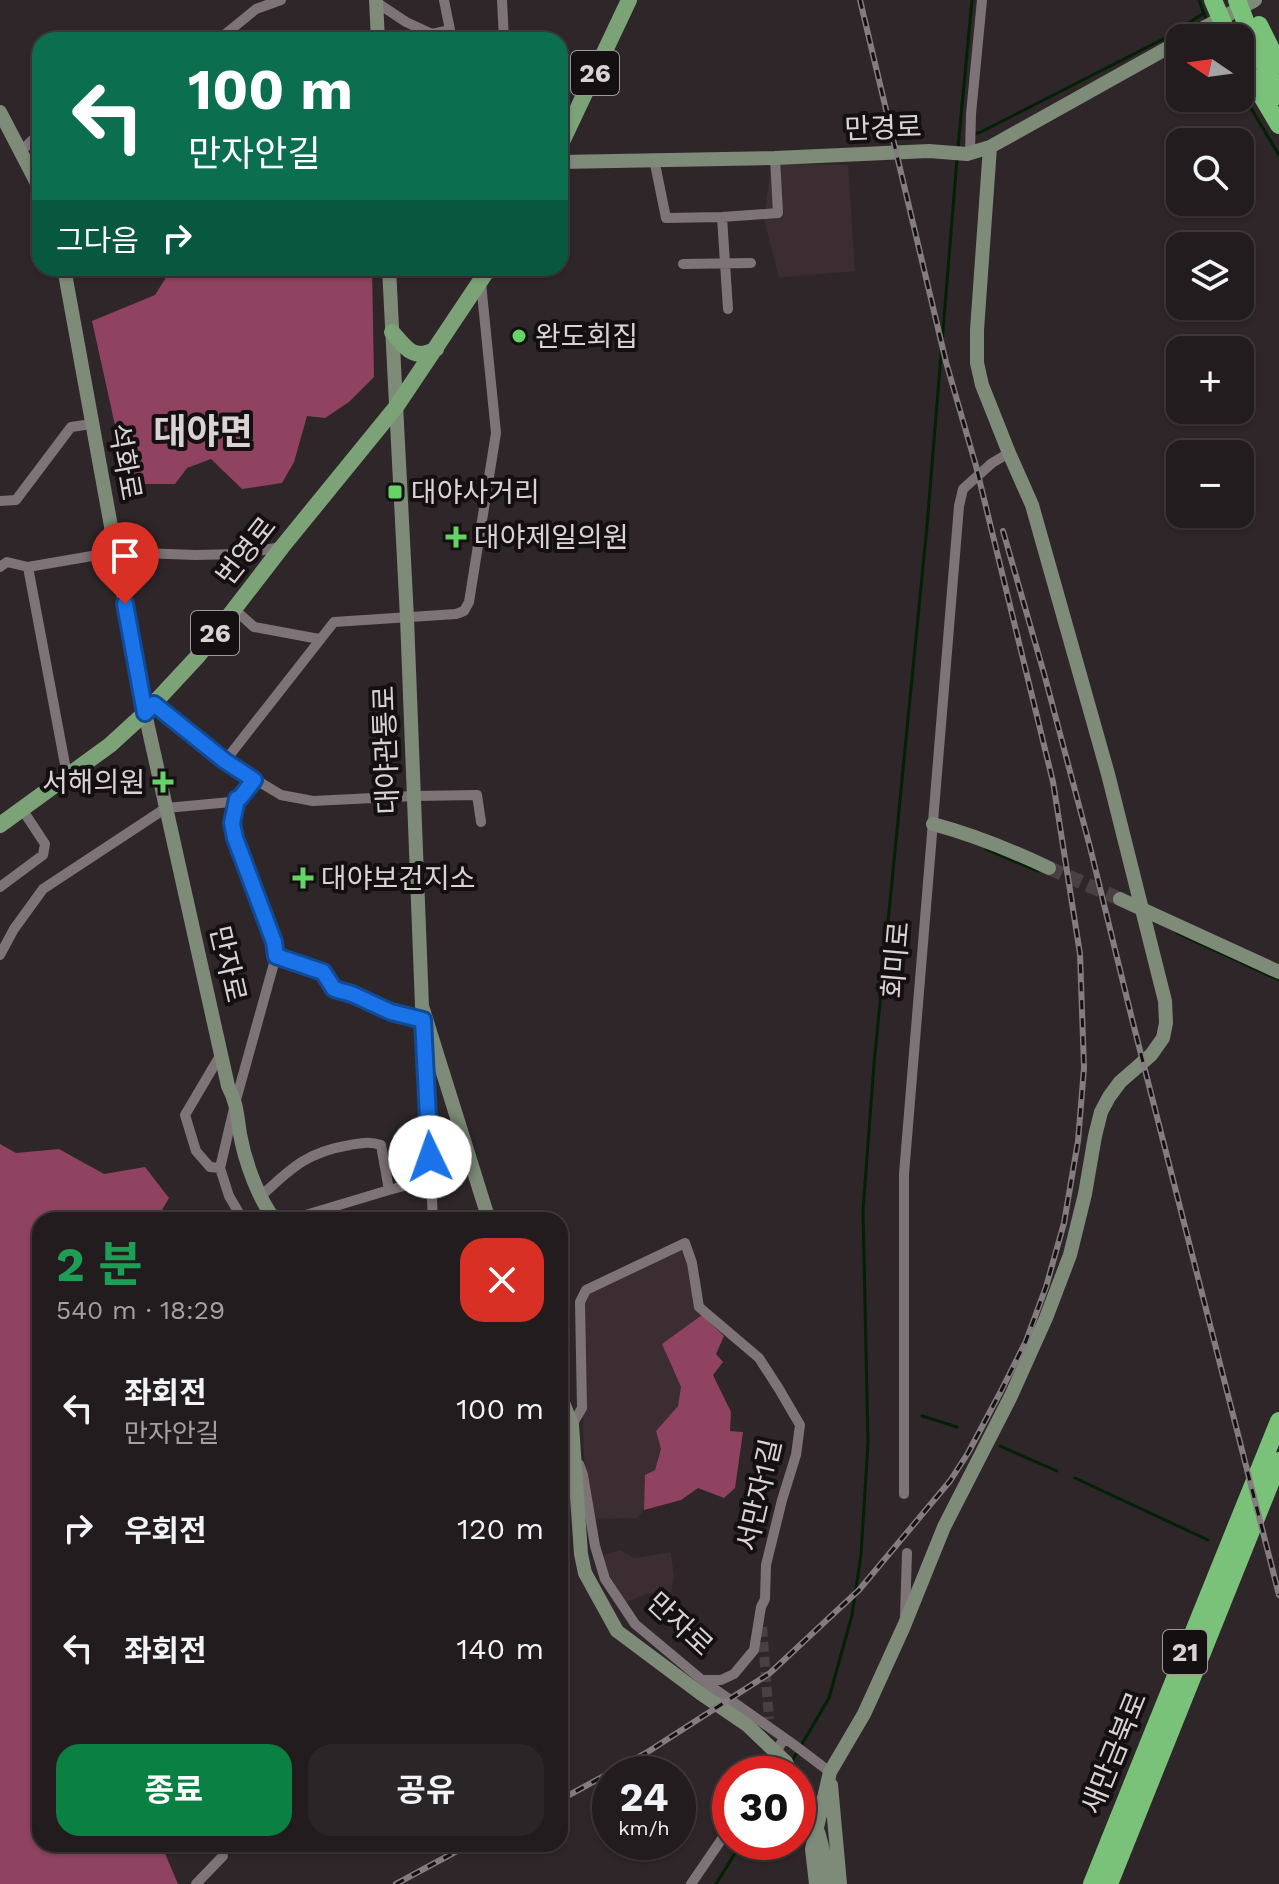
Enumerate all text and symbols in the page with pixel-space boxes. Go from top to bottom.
north arrow [1166,24,1254,112]
map controls [1166,24,1254,528]
road number: 26 [571,51,619,95]
text: 100 m [188,57,353,123]
icon: left [56,64,160,168]
street label: 만경로 [844,110,922,146]
button: search [1166,128,1254,216]
text: 만자안길 [188,133,320,175]
icon: right [155,216,199,260]
text: 그다음 [56,223,139,258]
button: layers [1166,232,1254,320]
place label: 완도회집 [535,320,638,353]
marker: 완도회집 [510,327,528,345]
button: + [1166,336,1254,424]
district label: 대야면 [153,411,253,453]
street label: 석화로 [102,421,148,503]
button: − [1166,440,1254,528]
place label: 대야사거리 [411,476,540,509]
marker: 대야사거리 [386,483,404,501]
street label: 번영로 [209,510,283,592]
place label: 대야제일의원 [474,521,629,554]
pin [91,522,159,604]
marker: 대야제일의원 [445,526,467,548]
icon: arrive [103,534,147,578]
road number: 26 [191,611,239,655]
street label: 대야관통로 [367,685,405,815]
place label: 서해의원 [42,766,145,799]
marker: 서해의원 [152,771,174,793]
place label: 대야보건지소 [321,862,476,895]
marker: 대야보건지소 [292,867,314,889]
street label: 회미로 [876,920,916,1000]
street label: 만자로 [203,923,253,1005]
position arrow [388,1115,472,1199]
text: 2 분 [56,1236,143,1293]
button: close [460,1238,544,1322]
text: 540 m · 18:29 [56,1295,225,1325]
text: 좌회전 [124,1375,207,1410]
icon: left [56,1386,100,1430]
text: 100 m [456,1391,544,1426]
text: 만자안길 [124,1418,220,1448]
street label: 서만자1길 [730,1436,788,1554]
icon: right [56,1506,100,1550]
text: 120 m [457,1511,544,1546]
text: 우회전 [124,1513,207,1548]
street label: 만자로 [640,1586,720,1662]
icon: left [56,1626,100,1670]
road number: 21 [1163,1630,1207,1674]
text: 140 m [456,1631,544,1666]
text: 좌회전 [124,1633,207,1668]
street label: 새만금북로 [1075,1687,1153,1819]
button: 종료 [56,1744,292,1836]
button: 공유 [308,1744,544,1836]
speed limit sign: 30 [712,1756,816,1860]
text: 24 [619,1774,669,1821]
text: km/h [618,1816,670,1840]

